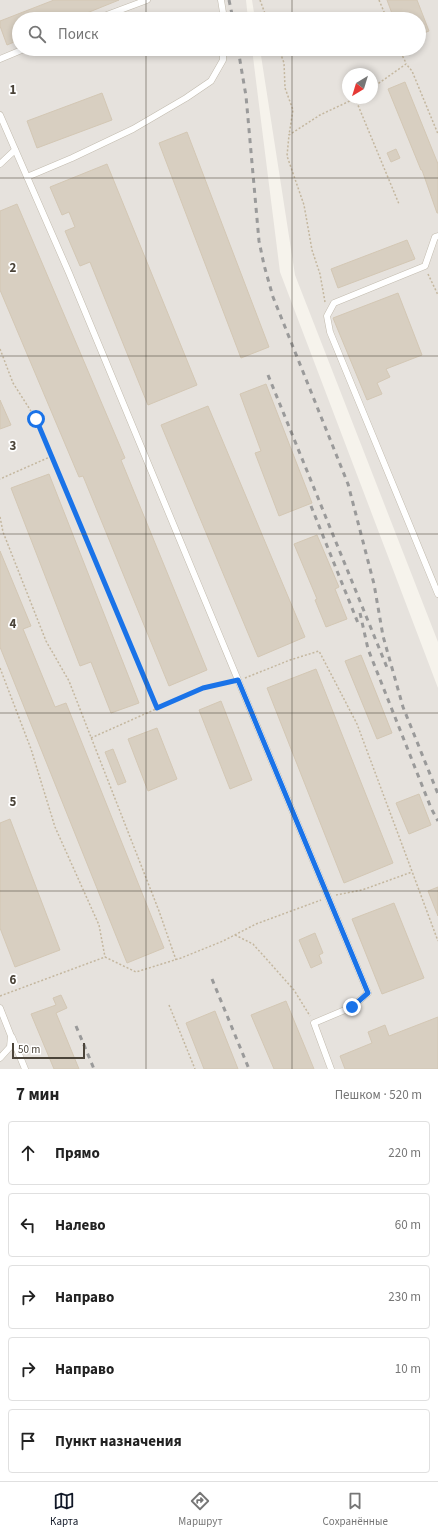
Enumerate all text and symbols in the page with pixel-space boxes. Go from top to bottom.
search box [12,12,426,56]
icon: search [26,23,48,45]
text: Поиск [58,24,99,45]
north arrow [342,68,378,104]
text: 1 [10,81,17,99]
text: 2 [10,259,17,277]
route start [27,410,45,428]
text: 3 [10,437,17,455]
text: 4 [10,615,17,633]
text: 5 [10,793,17,811]
text: 6 [10,971,17,989]
route end [343,998,361,1016]
scale bar [12,1041,85,1060]
text: 50 m [18,1042,40,1057]
text: 7 мин [16,1083,59,1107]
text: Пешком · 520 m [335,1086,422,1104]
icon: ahead [17,1142,39,1164]
text: Прямо [55,1143,100,1164]
text: 220 m [388,1144,421,1162]
icon: left [17,1214,39,1236]
text: Налево [55,1215,106,1236]
text: 60 m [395,1216,421,1234]
icon: right [17,1286,39,1308]
text: Направо [55,1287,114,1308]
text: 230 m [388,1288,421,1306]
icon: right [17,1358,39,1380]
text: Направо [55,1359,114,1380]
text: 10 m [395,1360,421,1378]
icon: arrive [17,1430,39,1452]
text: Пункт назначения [55,1431,182,1452]
tab: Карта [50,1490,78,1529]
tab: Маршрут [178,1490,223,1529]
tab: Сохранённые [323,1490,388,1529]

